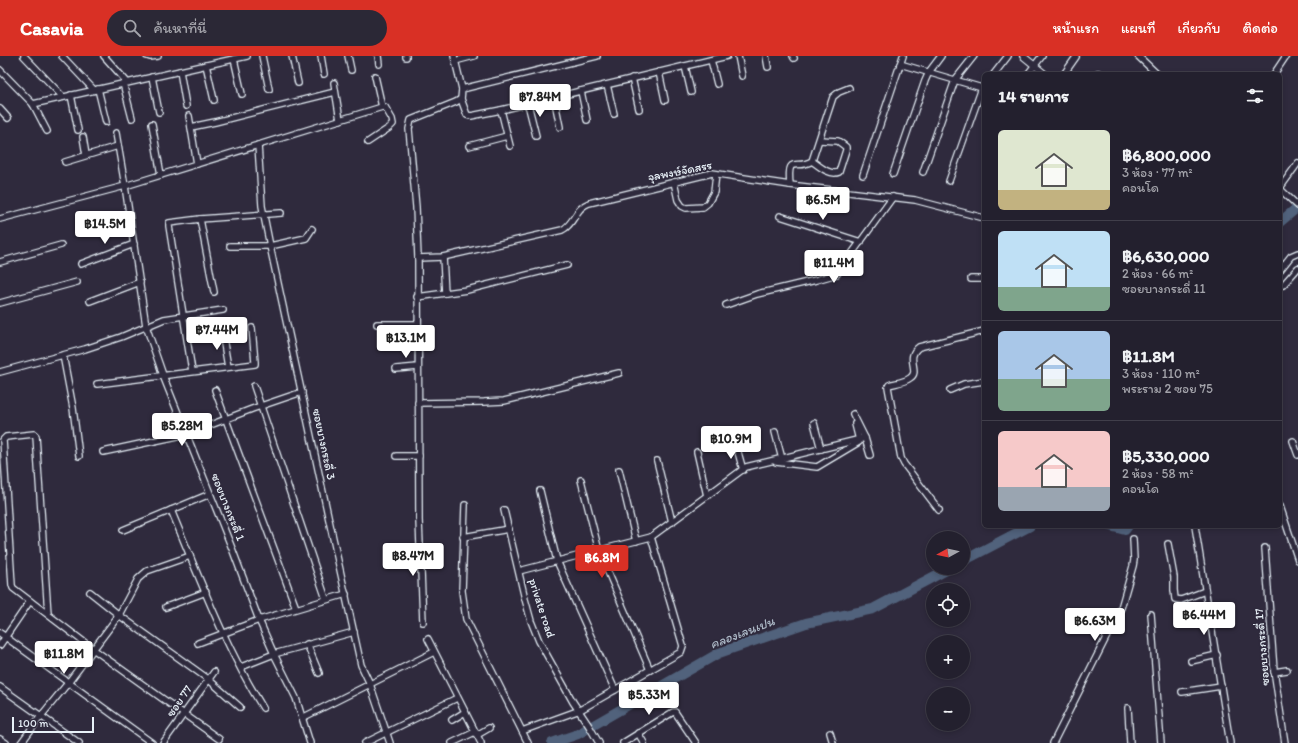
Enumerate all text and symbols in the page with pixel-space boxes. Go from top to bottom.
search box [107,10,387,46]
text: Casavia [20,17,83,40]
icon: search [121,17,143,39]
text: ค้นหาที่นี่ [153,19,207,37]
text: หน้าแรก [1053,20,1099,37]
text: แผนที่ [1121,20,1156,37]
text: เกี่ยวกับ [1178,20,1221,37]
text: ติดต่อ [1243,20,1278,37]
pin: ฿7.84M [507,84,573,118]
icon: filters [1244,85,1266,107]
text: 14 รายการ [998,86,1069,106]
text: ฿7.84M [519,89,561,104]
text: ฿6,800,000 [1122,145,1211,165]
icon: home [1030,146,1078,194]
street label: จุลพงษ์จัดสรร [647,158,714,186]
text: 3 ห้อง · 77 m² [1122,165,1193,180]
text: คอนโด [1122,180,1159,195]
pin: ฿6.5M [795,187,851,221]
text: ฿6.5M [806,192,840,207]
pin: ฿14.5M [72,211,138,245]
text: ฿14.5M [84,216,126,231]
text: ฿6,630,000 [1122,246,1209,266]
icon: home [1030,247,1078,295]
pin: ฿11.4M [801,250,867,284]
text: ฿11.4M [813,255,855,270]
text: 2 ห้อง · 66 m² [1122,266,1193,281]
text: ซอยบางกระดี่ 11 [1122,281,1206,296]
pin: ฿7.44M [184,317,250,351]
text: ฿7.44M [195,322,239,337]
pin: ฿13.1M [373,325,439,359]
text: ฿13.1M [386,330,426,345]
text: ฿11.8M [1122,346,1175,366]
icon: home [1030,347,1078,395]
text: 3 ห้อง · 110 m² [1122,366,1200,381]
text: พระราม 2 ซอย 75 [1122,381,1213,396]
street label: ซอยบางกระดี่ 3 [310,407,339,481]
pin: ฿5.28M [149,413,215,447]
text: ฿5.28M [161,418,203,433]
pin: ฿10.9M [698,426,764,460]
text: ฿10.9M [710,431,752,446]
text: ฿5,330,000 [1122,446,1210,466]
icon: home [1030,447,1078,495]
text: 2 ห้อง · 58 m² [1122,466,1193,481]
street label: ซอยบางกระดี่ 1 [208,471,248,543]
text: คอนโด [1122,481,1159,496]
north arrow [926,531,970,575]
map controls [926,531,970,731]
pin: ฿8.47M [380,543,446,577]
pin: ฿6.8M [574,545,630,579]
text: ฿8.47M [392,548,434,563]
text: ฿6.8M [584,550,620,565]
street label: private road [526,577,558,640]
button: locate [926,583,970,627]
pin: ฿6.44M [1171,602,1237,636]
text: ฿6.44M [1182,607,1226,622]
pin: ฿6.63M [1062,608,1128,642]
street label: ซอยบางกระดี่ 17 [1252,608,1272,686]
water label: คลองเลนเปน [708,613,777,652]
text: ฿6.63M [1074,613,1116,628]
button: + [926,635,970,679]
pin: ฿11.8M [31,641,97,675]
text: ฿11.8M [44,646,84,661]
pin: ฿5.33M [616,682,682,716]
street label: ซอย 77 [163,683,195,719]
text: ฿5.33M [628,687,670,702]
button: − [926,687,970,731]
scale bar [12,715,94,734]
text: 100 m [18,717,48,730]

